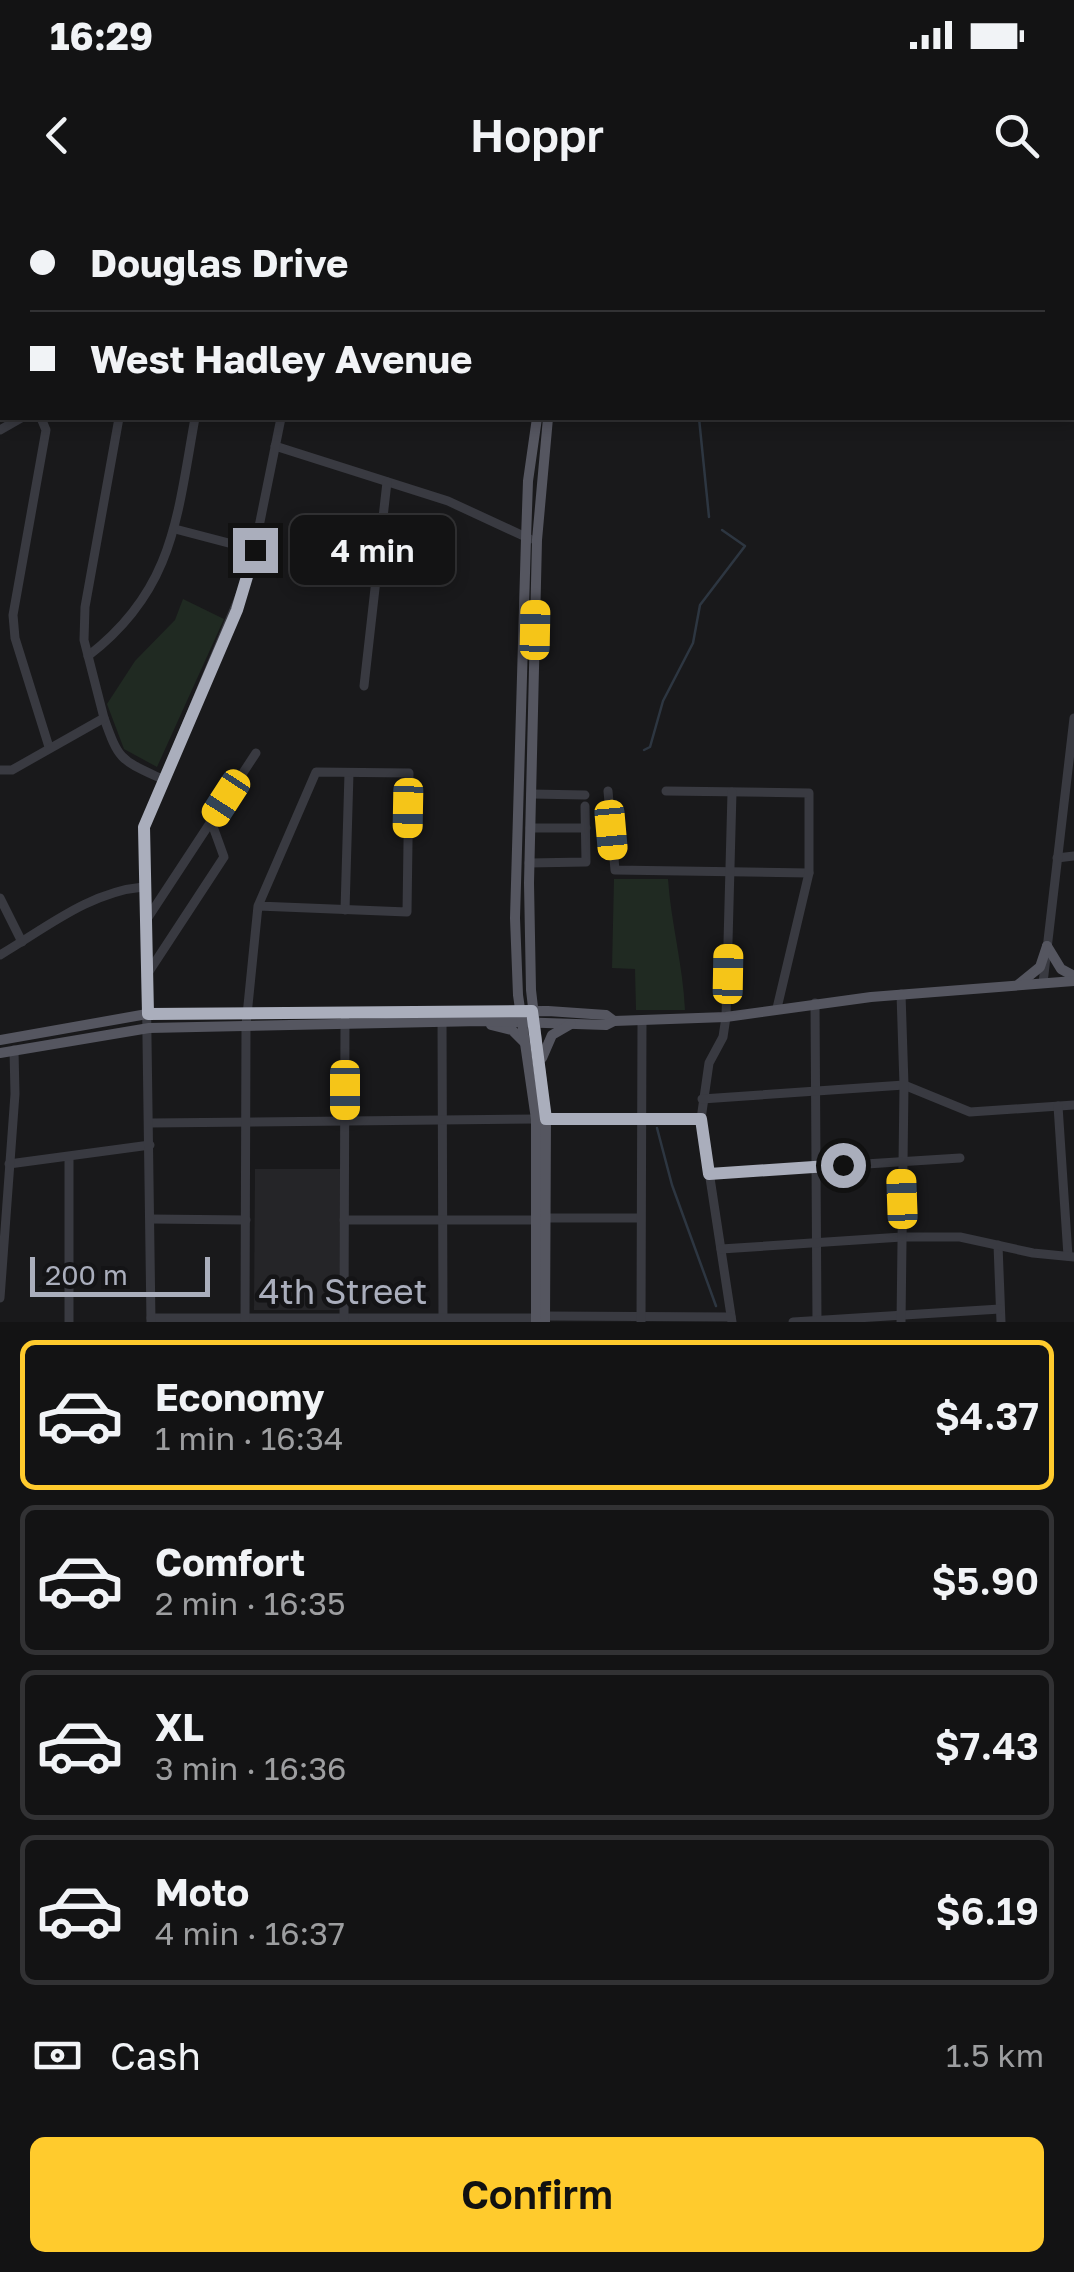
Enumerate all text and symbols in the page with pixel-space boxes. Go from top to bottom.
text: 16:29 [50,13,153,58]
icon: back [30,108,85,163]
text: Hoppr [470,108,604,162]
icon: search [989,108,1044,163]
text: Douglas Drive [90,240,348,285]
text: West Hadley Avenue [90,336,472,381]
callout: 4 min [290,515,455,585]
route end [233,528,278,573]
text: 4 min [330,531,415,569]
car [519,600,551,660]
car [197,765,255,831]
car [392,778,424,838]
car [593,799,629,861]
car [712,944,744,1004]
car [330,1060,360,1120]
route start [821,1143,866,1188]
car [886,1168,918,1230]
scale bar [30,1252,210,1296]
text: 200 m [45,1258,128,1291]
street label: 4th Street [258,1270,428,1312]
icon: car [35,1370,125,1460]
text: Economy [155,1374,324,1419]
text: $4.37 [935,1393,1039,1438]
text: 1 min · 16:34 [155,1419,343,1457]
icon: car [35,1535,125,1625]
text: Comfort [155,1539,305,1584]
text: $5.90 [931,1558,1039,1603]
text: 2 min · 16:35 [155,1584,346,1622]
icon: car [35,1700,125,1790]
text: XL [155,1704,204,1749]
text: $7.43 [935,1723,1039,1768]
text: 3 min · 16:36 [155,1749,346,1787]
icon: car [35,1865,125,1955]
text: Moto [155,1869,249,1914]
text: $6.19 [936,1888,1039,1933]
text: 4 min · 16:37 [155,1914,345,1952]
icon: cash [30,2028,85,2083]
text: Cash [110,2033,201,2078]
text: 1.5 km [946,2036,1044,2074]
button: Confirm [30,2137,1044,2252]

